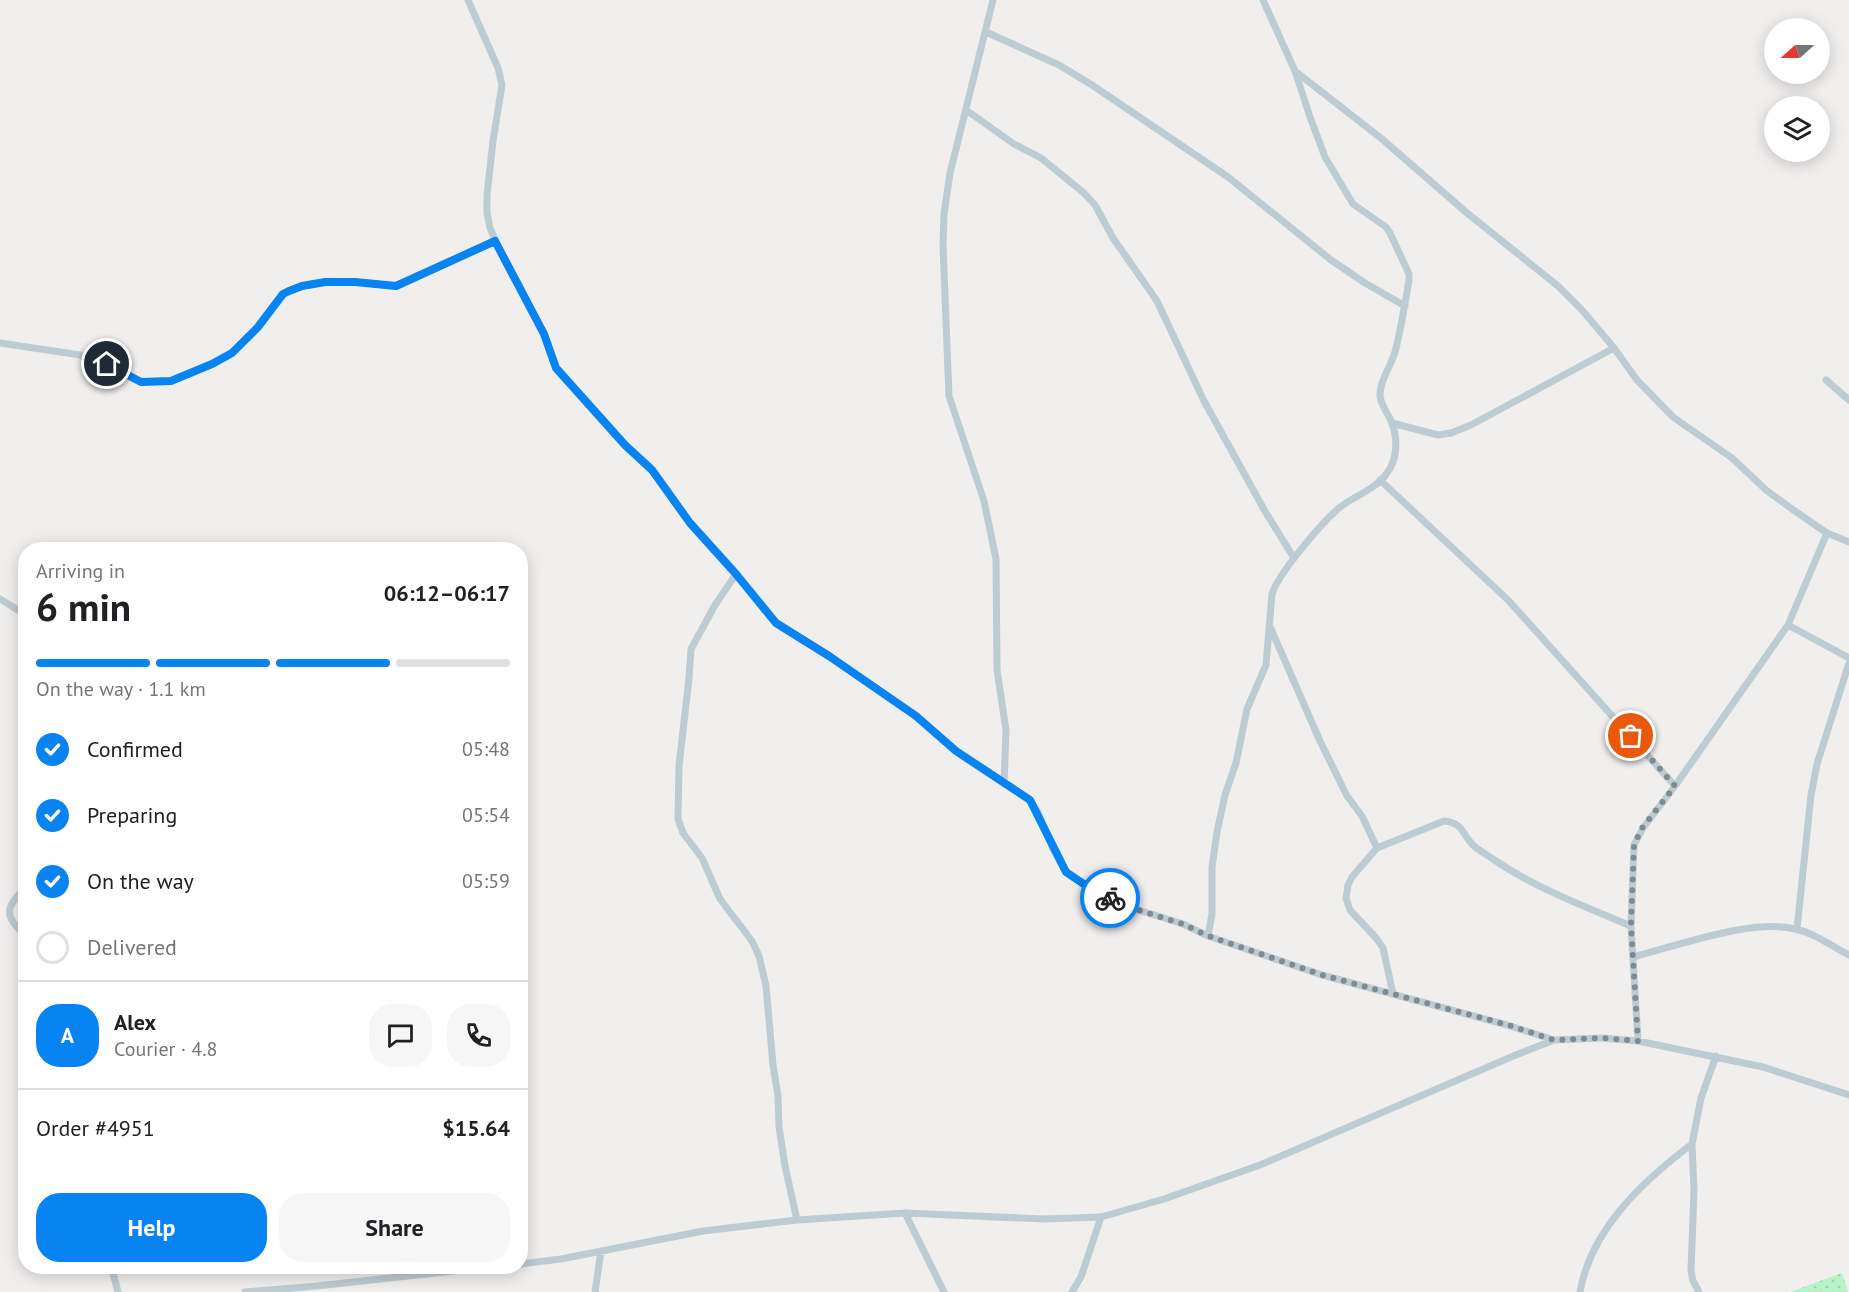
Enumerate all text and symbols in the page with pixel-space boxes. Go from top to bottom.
north arrow [1764,18,1830,84]
map controls [1764,18,1830,162]
button: layers [1764,96,1830,162]
pin [81,338,132,389]
icon: home [90,347,123,380]
text: Arriving in [36,558,125,584]
text: 06:12–06:17 [384,579,510,607]
text: 6 min [36,581,131,632]
text: On the way · 1.1 km [36,676,206,702]
pin [1605,710,1656,761]
icon: bag [1614,719,1647,752]
icon: check [36,733,69,766]
text: Confirmed [87,735,183,763]
text: 05:48 [462,736,510,762]
icon: check [36,799,69,832]
text: Preparing [87,801,177,829]
text: 05:54 [462,802,510,828]
icon: check [36,865,69,898]
text: On the way [87,867,194,895]
text: 05:59 [462,868,510,894]
courier [1080,868,1140,928]
icon: bike [1094,882,1127,915]
text: Delivered [87,933,177,961]
button: chat [369,1004,432,1067]
button: phone [447,1004,510,1067]
text: Alex [114,1008,156,1036]
text: A [61,1021,74,1049]
text: Courier · 4.8 [114,1036,217,1062]
text: Order #4951 [36,1114,155,1142]
text: $15.64 [442,1114,510,1142]
button: Help [36,1193,267,1262]
button: Share [279,1193,510,1262]

